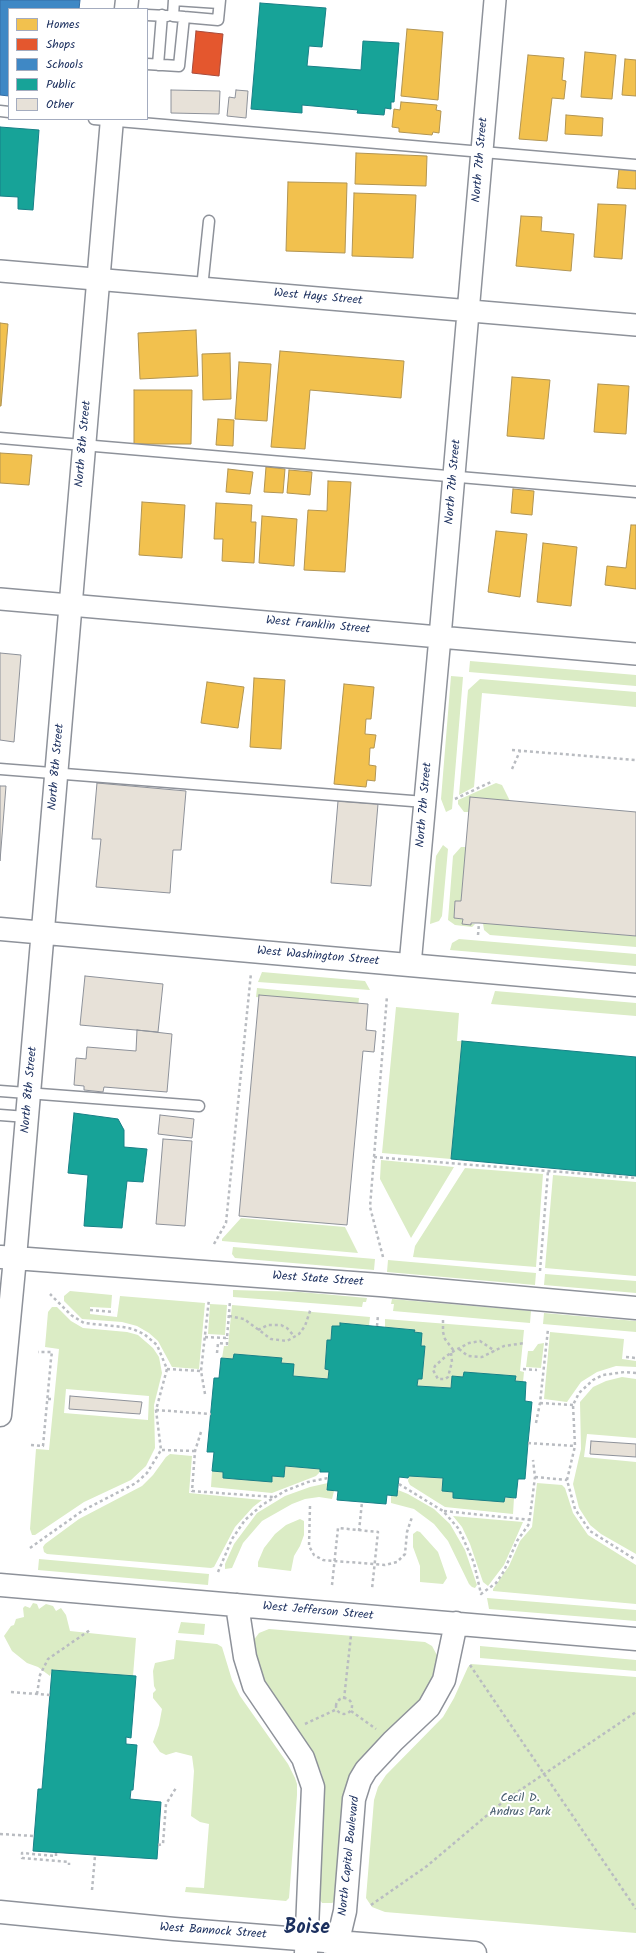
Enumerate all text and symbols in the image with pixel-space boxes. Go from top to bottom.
legend [8,8,148,120]
text: Homes [46,15,80,34]
text: Shops [46,35,75,54]
text: Schools [46,55,83,74]
text: Public [46,75,76,94]
text: Other [46,95,74,114]
street label: North 7th Street [470,117,492,203]
street label: West Hays Street [273,287,363,309]
street label: North 8th Street [73,400,95,488]
street label: North 7th Street [443,439,465,525]
street label: West Franklin Street [265,614,371,638]
street label: North 8th Street [46,723,68,811]
street label: North 7th Street [414,762,436,848]
street label: West Washington Street [256,944,380,970]
street label: North 8th Street [19,1046,41,1134]
street label: West State Street [272,1270,364,1290]
street label: West Jefferson Street [262,1600,374,1624]
park label: Cecil D. Andrus Park [489,1792,551,1820]
street label: North Capitol Boulevard [337,1795,363,1917]
district label: Boise [284,1918,330,1942]
street label: West Bannock Street [159,1921,267,1943]

